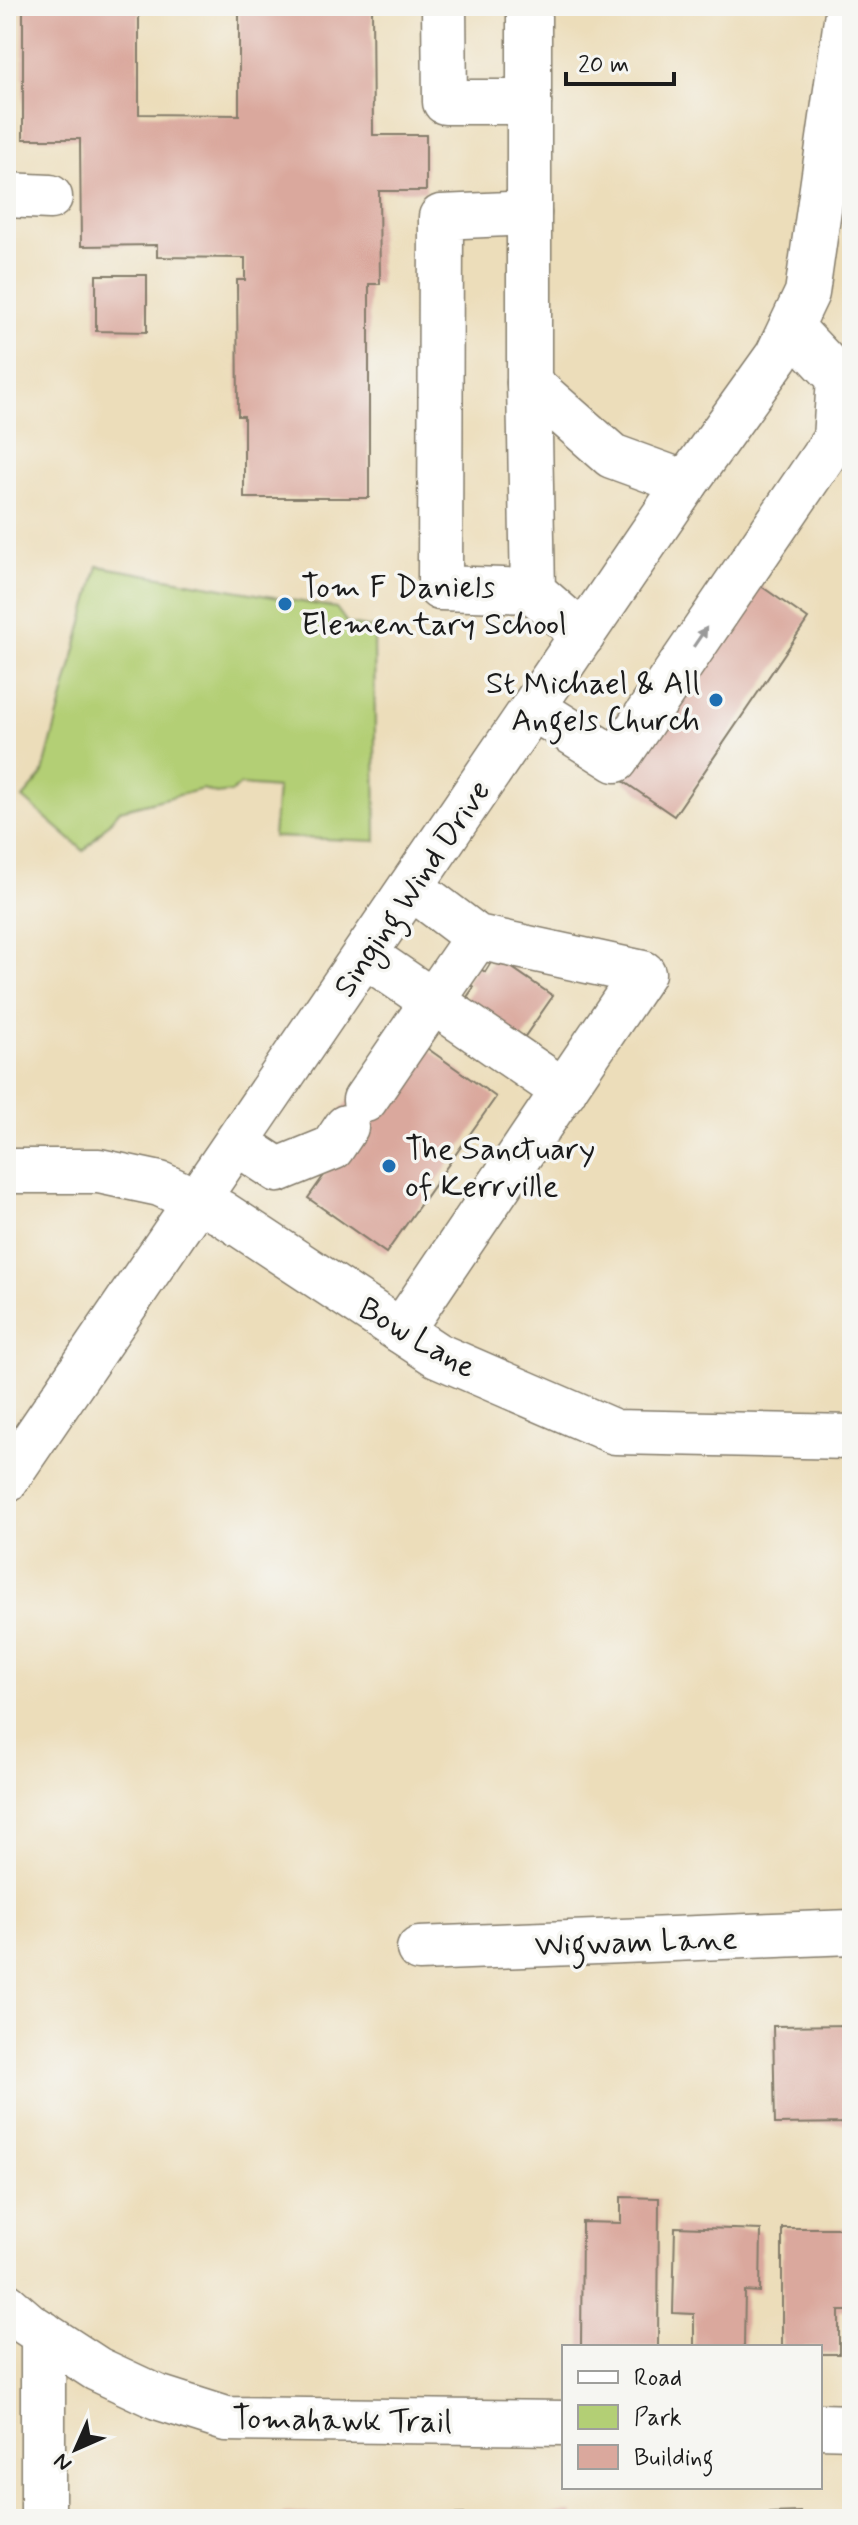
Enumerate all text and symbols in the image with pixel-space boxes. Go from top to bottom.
scale bar [566,36,674,86]
text: 20 m [578,50,629,81]
place label: Tom F Daniels Elementary School [301,567,567,646]
marker: Tom F Daniels Elementary School [276,595,294,613]
one-way arrow [692,627,707,648]
place label: St Michael & All Angels Church [486,663,700,745]
marker: St Michael & All Angels Church [707,691,725,709]
street label: Singing Wind Drive [324,772,503,1008]
place label: The Sanctuary of Kerrville [405,1129,595,1208]
marker: The Sanctuary of Kerrville [380,1157,398,1175]
street label: Bow Lane [351,1288,483,1389]
street label: Wigwam Lane [534,1918,738,1971]
legend [562,2345,822,2489]
text: Road [634,2363,682,2394]
street label: Tomahawk Trail [232,2398,452,2444]
text: Park [634,2403,682,2434]
north arrow [36,2409,116,2489]
text: Building [634,2443,714,2477]
text: N [48,2447,78,2477]

